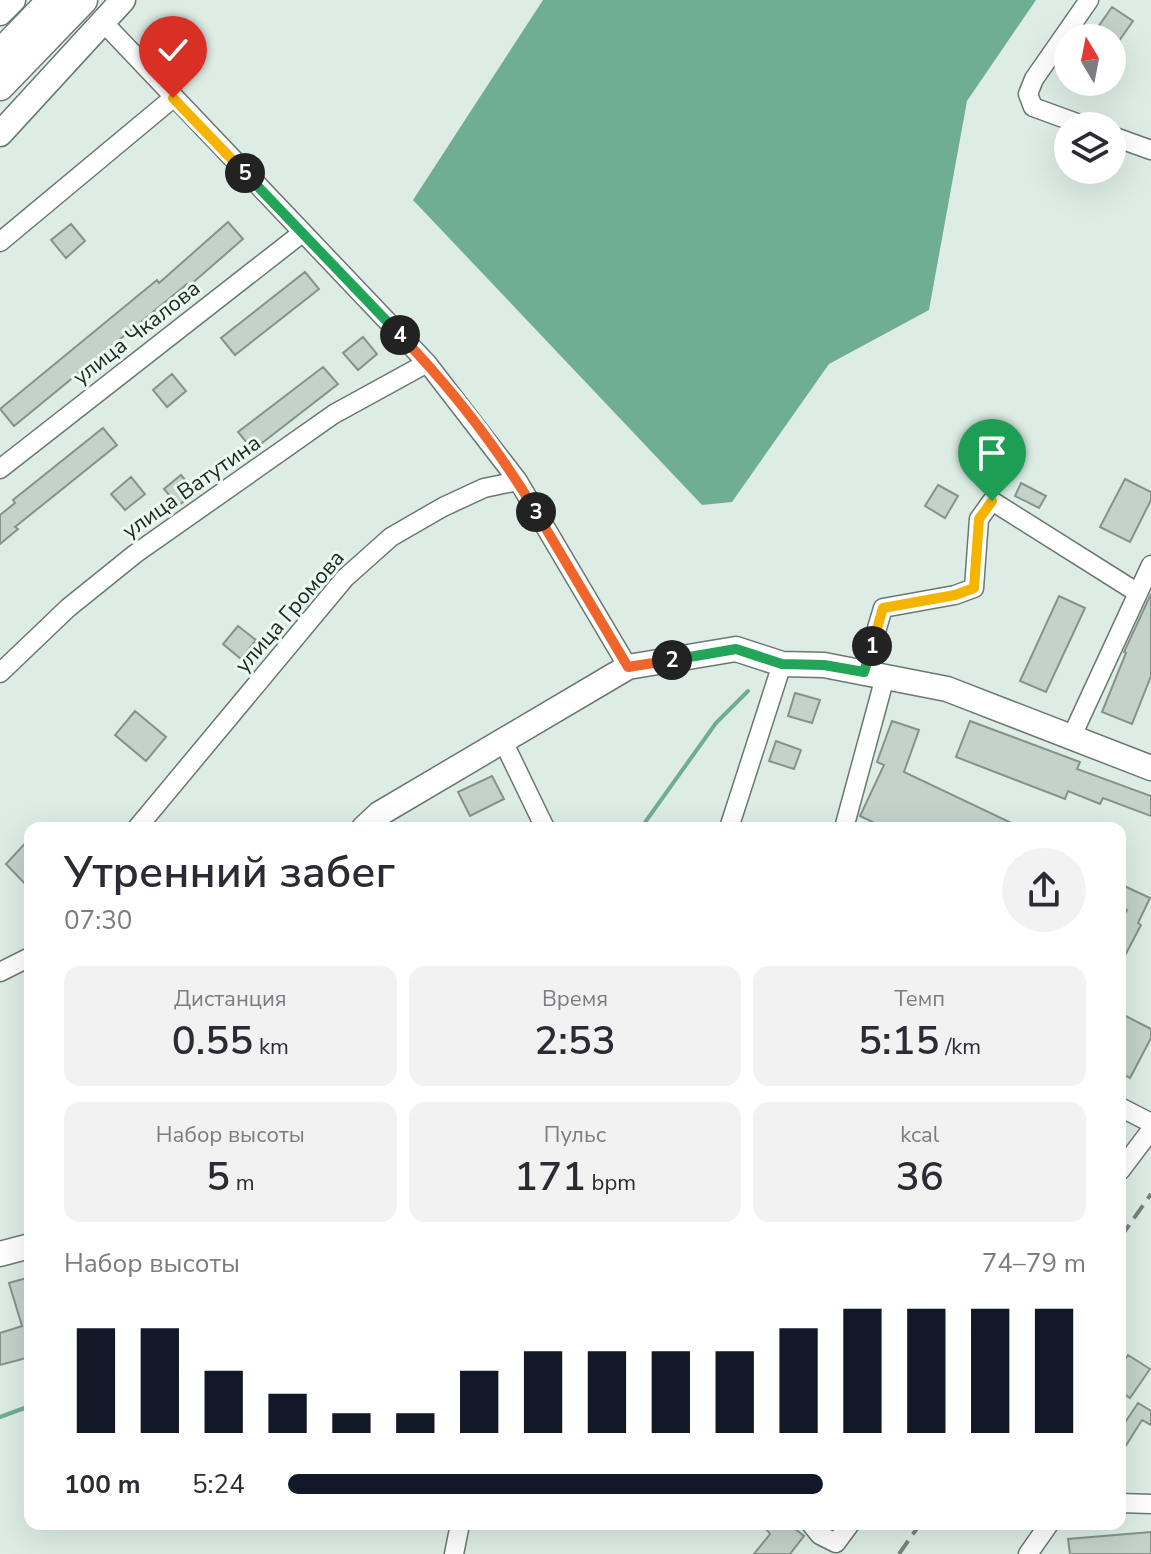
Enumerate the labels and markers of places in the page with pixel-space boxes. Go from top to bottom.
pin [139,16,207,98]
pin: 5 [225,153,265,193]
pin: 4 [380,315,420,355]
pin [958,419,1026,501]
pin: 3 [516,492,556,532]
pin: 1 [852,626,892,666]
pin: 2 [652,640,692,680]

